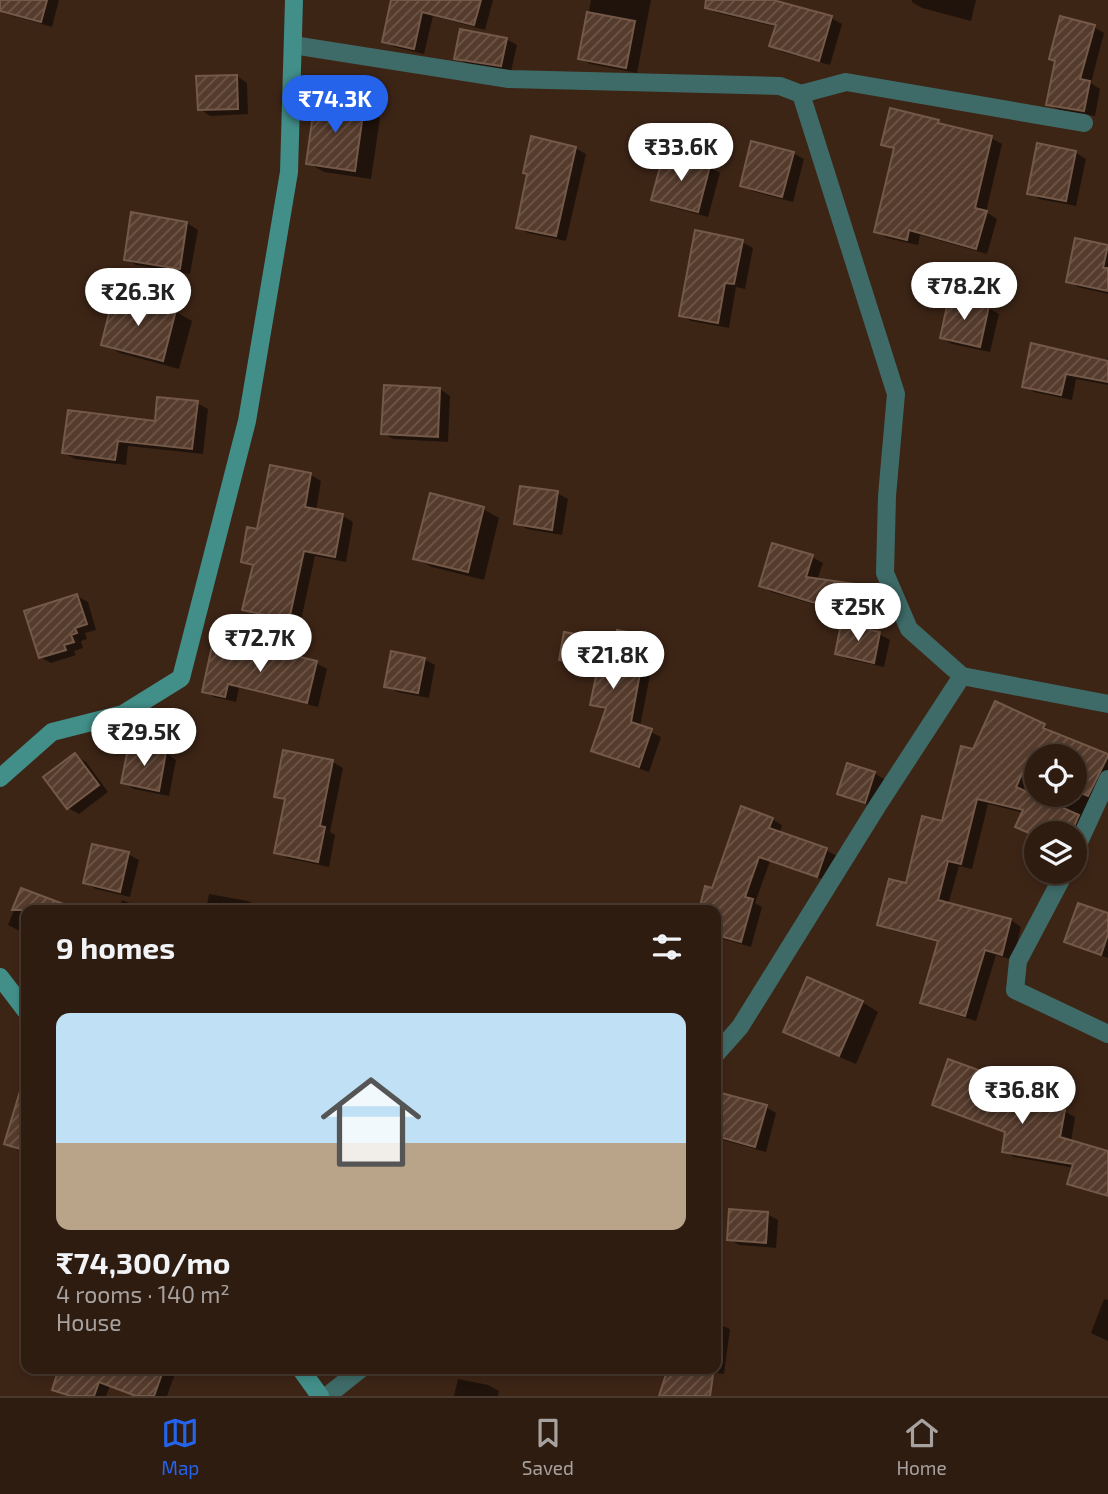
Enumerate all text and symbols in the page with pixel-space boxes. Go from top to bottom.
pin: ₹74.3K [278,76,392,135]
text: ₹74.3K [298,84,372,112]
pin: ₹33.6K [624,124,738,183]
text: ₹33.6K [644,132,718,160]
pin: ₹78.2K [907,262,1021,322]
pin: ₹26.3K [81,268,195,328]
text: ₹78.2K [927,271,1001,299]
text: ₹26.3K [101,277,175,305]
pin: ₹25K [817,584,899,643]
text: ₹25K [831,592,885,620]
pin: ₹72.7K [203,614,317,674]
text: ₹72.7K [225,623,295,651]
pin: ₹21.8K [556,632,670,691]
text: ₹21.8K [577,640,649,668]
pin: ₹29.5K [87,708,201,768]
text: ₹29.5K [107,717,181,745]
map controls [1024,744,1087,884]
button: locate [1024,744,1087,807]
button: layers [1024,821,1087,884]
icon: filters [648,928,686,966]
text: 9 homes [56,929,175,965]
icon: home [308,1059,434,1185]
pin: ₹36.8K [965,1066,1079,1126]
text: ₹36.8K [985,1075,1059,1103]
text: ₹74,300/mo [56,1244,231,1280]
text: 4 rooms · 140 m² [56,1280,230,1308]
text: House [56,1308,122,1336]
tab: Map [161,1414,199,1479]
tab: Saved [522,1414,574,1479]
tab: Home [896,1414,947,1479]

